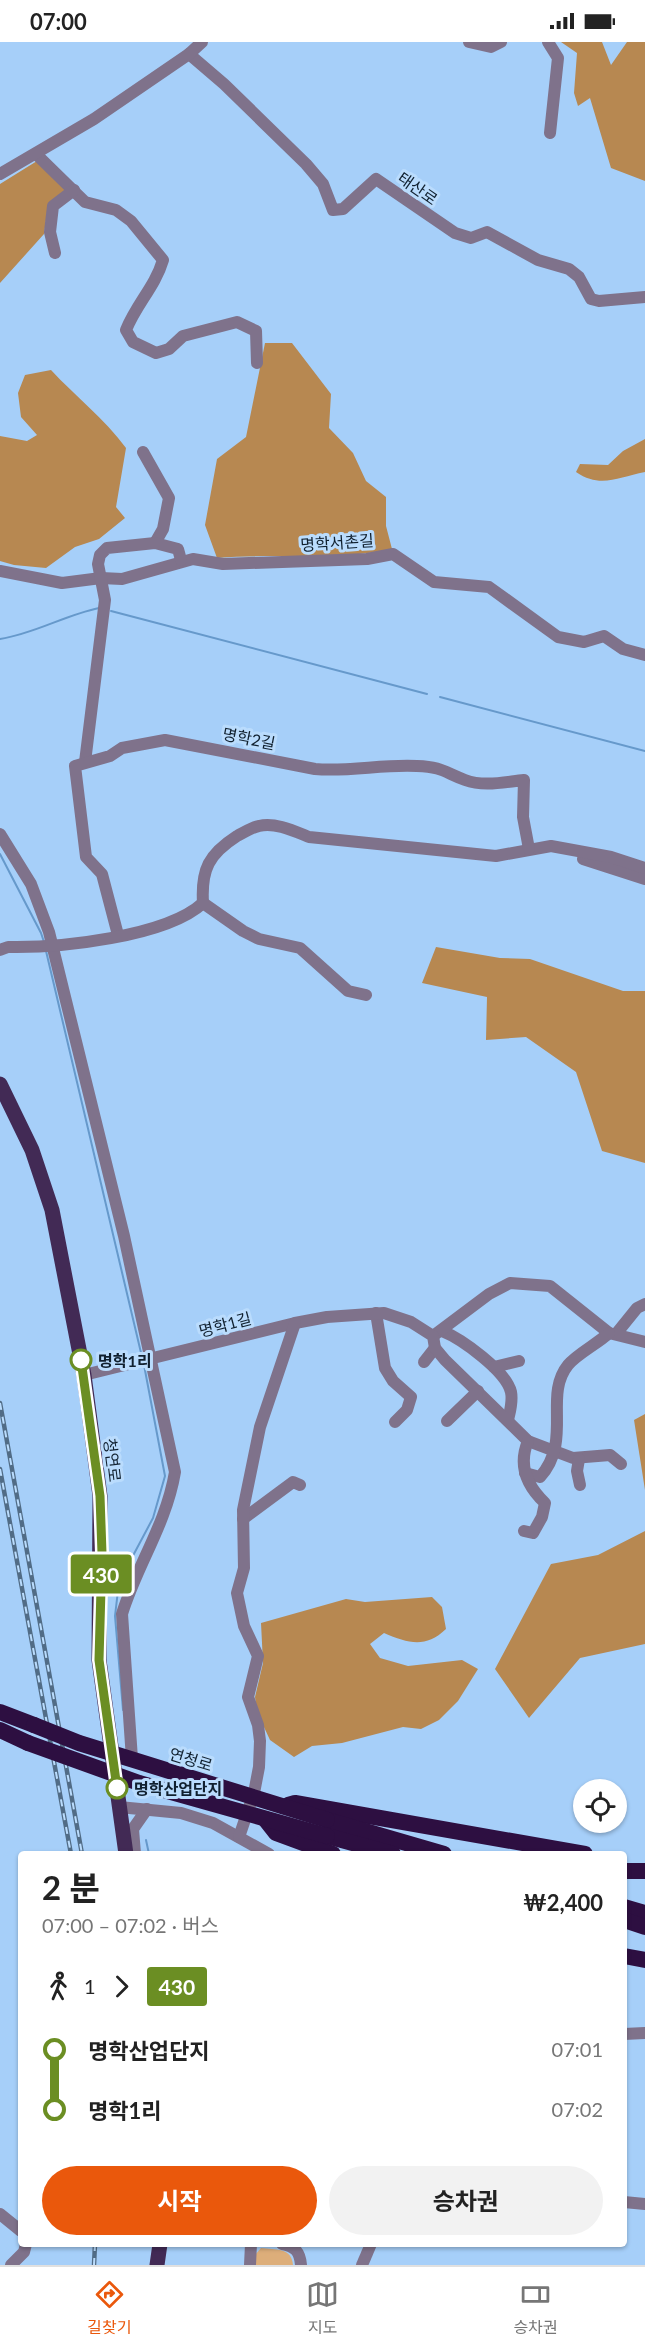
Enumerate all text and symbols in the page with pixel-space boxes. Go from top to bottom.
text: 07:00 [30,8,87,35]
street label: 태산로 [394,168,442,209]
street label: 명학서촌길 [300,530,374,554]
street label: 명학2길 [221,724,277,752]
street label: 명학1길 [197,1308,253,1340]
marker: 명학1리 [70,1349,92,1371]
place label: 명학1리 [98,1351,151,1370]
street label: 청연로 [101,1437,125,1483]
line badge: 430 [66,1554,136,1594]
text: 430 [83,1562,119,1587]
street label: 연청로 [167,1743,215,1775]
marker: 명학산업단지 [106,1777,128,1799]
place label: 명학산업단지 [134,1779,222,1798]
map controls [573,1779,627,1833]
button: locate [573,1779,627,1833]
text: 2 분 [42,1867,100,1907]
text: ₩2,400 [523,1889,603,1916]
text: 07:00 – 07:02 · 버스 [42,1913,219,1937]
icon: walk [42,1970,75,2003]
icon: forward [105,1970,138,2003]
text: 1 [84,1974,96,1998]
text: 430 [159,1974,195,1999]
text: 명학산업단지 [88,2037,209,2064]
text: 07:01 [552,2037,603,2061]
text: 명학1리 [88,2097,161,2124]
text: 07:02 [552,2097,603,2121]
button: 시작 [42,2166,317,2235]
button: 승차권 [329,2166,603,2235]
tab: 길찾기 [87,2278,131,2338]
tab: 지도 [306,2278,339,2338]
tab: 승차권 [514,2278,558,2338]

